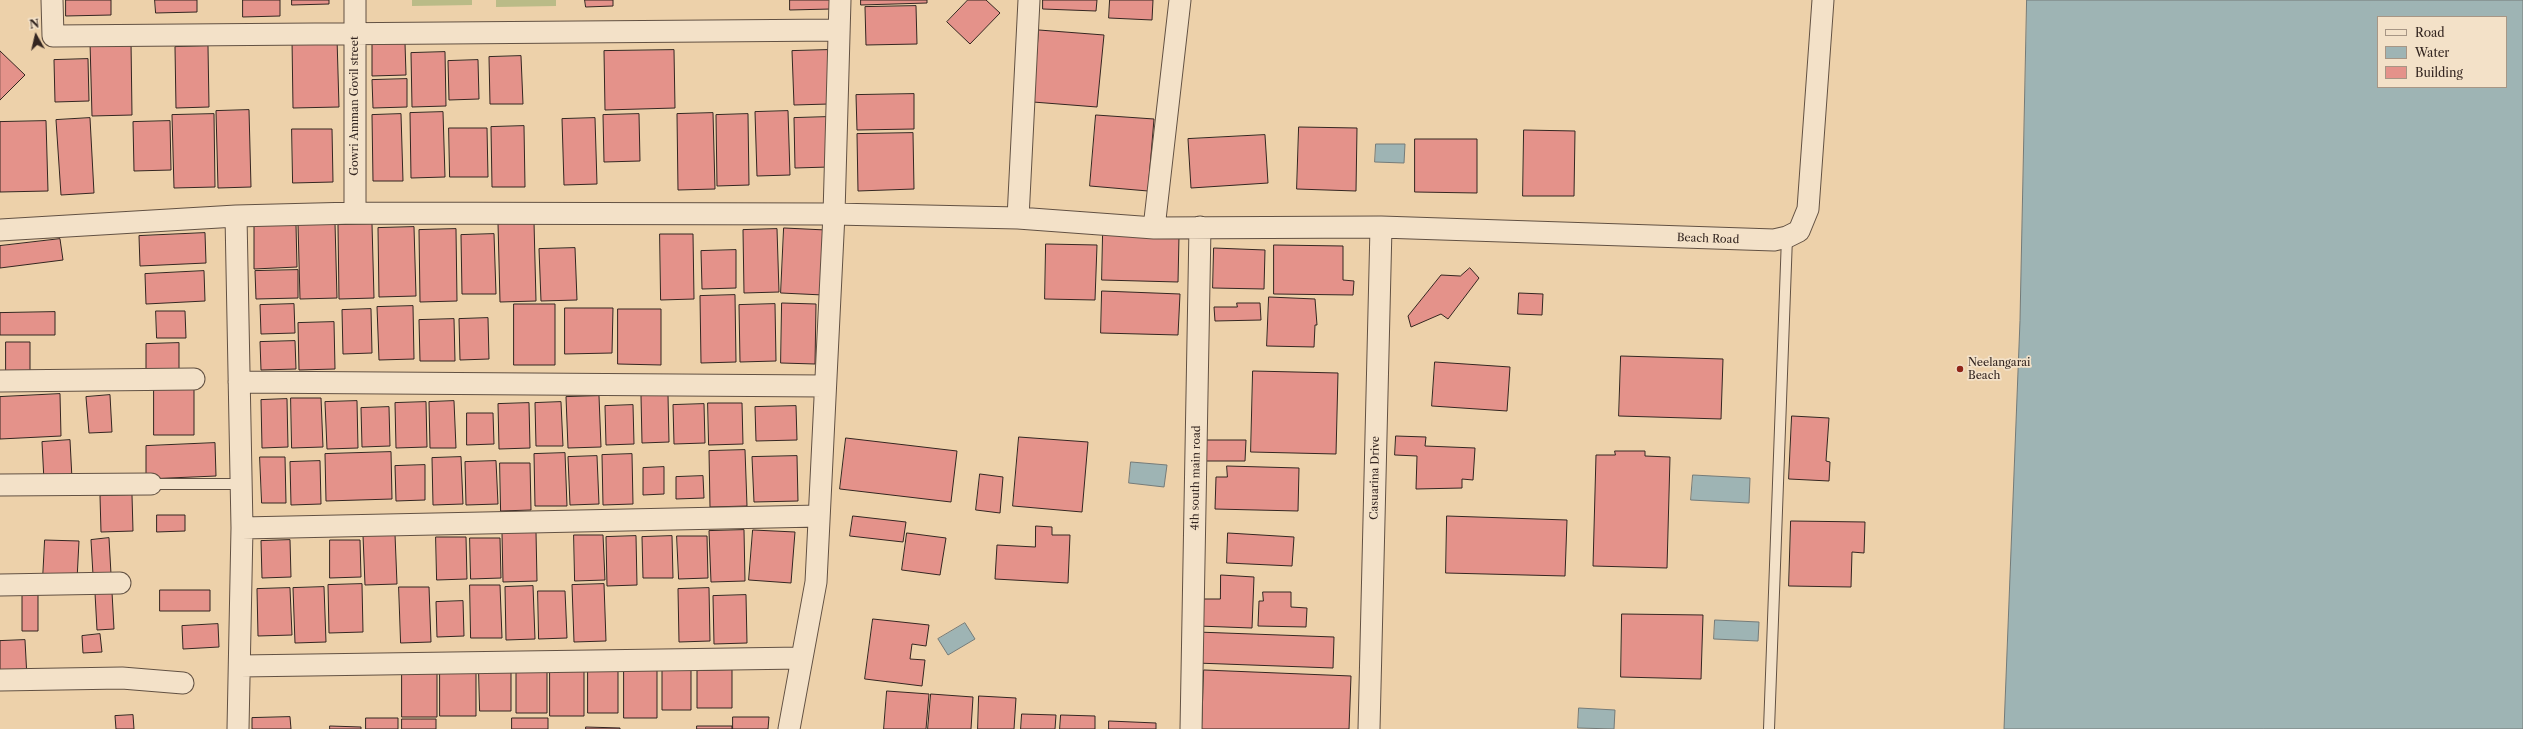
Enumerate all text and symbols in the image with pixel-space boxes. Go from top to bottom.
north arrow [16,16,56,56]
legend [2377,16,2507,88]
text: N [29,17,40,32]
text: Road [2415,25,2445,40]
street label: Gowri Amman Govil street [348,36,362,176]
text: Water [2415,45,2449,60]
text: Building [2415,65,2463,80]
street label: Beach Road [1677,231,1739,247]
place label: Neelangarai Beach [1968,356,2030,382]
marker: Neelangarai Beach [1955,364,1965,374]
street label: 4th south main road [1188,425,1204,531]
street label: Casuarina Drive [1368,436,1382,520]

